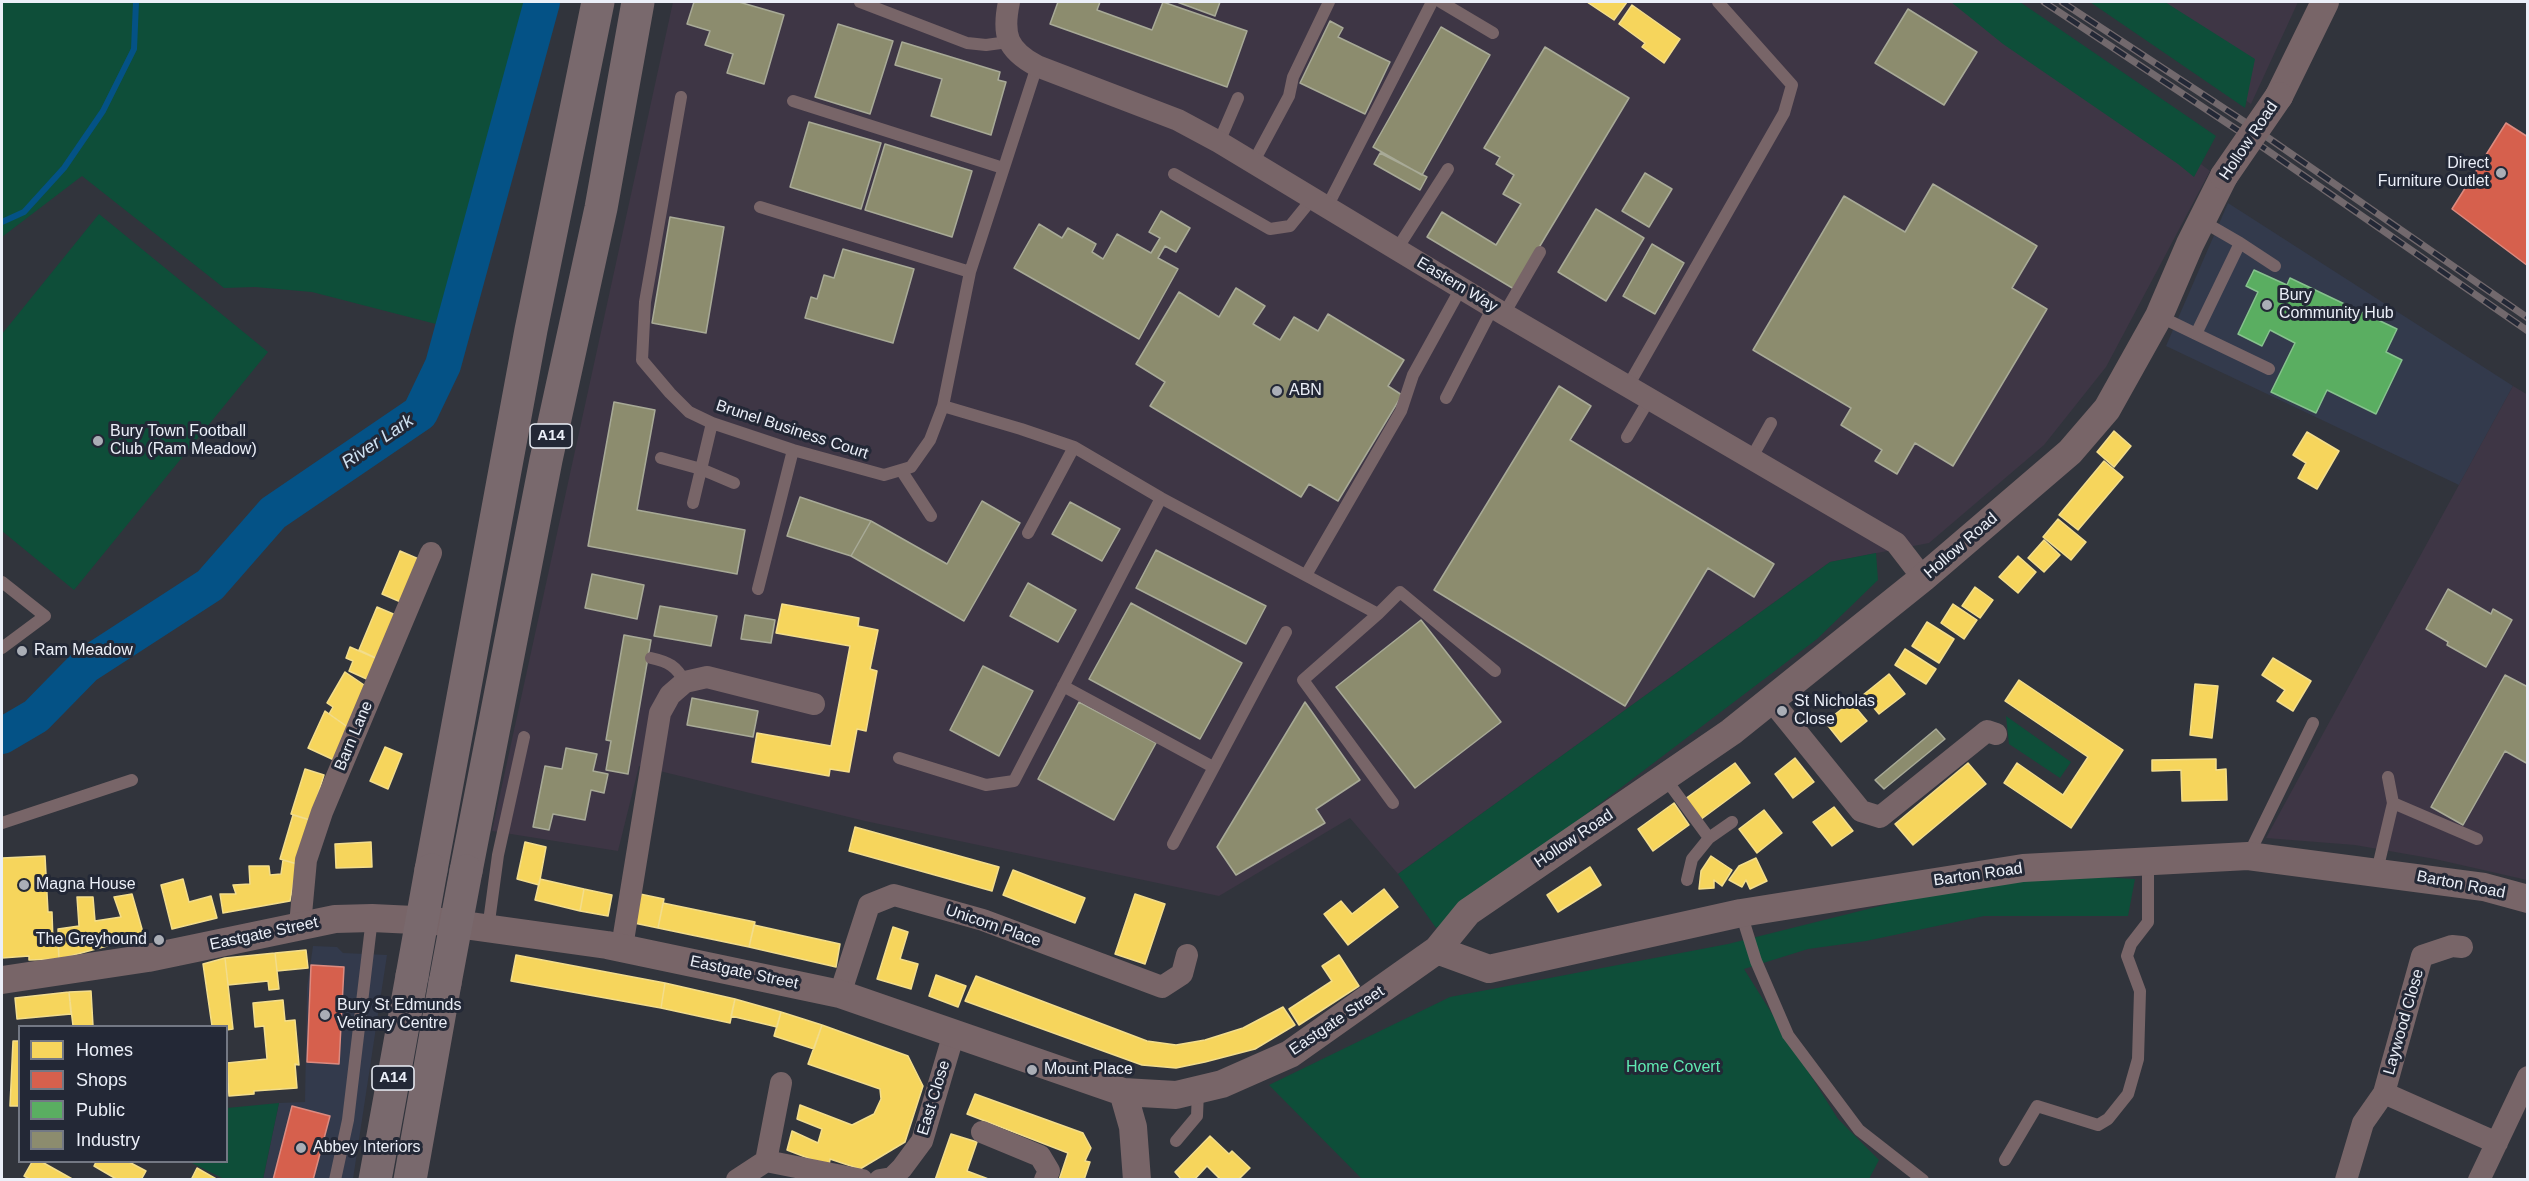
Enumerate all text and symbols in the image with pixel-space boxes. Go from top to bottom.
street label: Hollow Road [2216,98,2282,184]
place label: Direct Furniture Outlet [2378,154,2489,192]
marker: Direct Furniture Outlet [2494,166,2508,180]
street label: Eastern Way [1413,253,1501,317]
place label: Bury Community Hub [2279,286,2394,324]
marker: Bury Community Hub [2260,298,2274,312]
place label: ABN [1289,381,1322,401]
marker: ABN [1270,384,1284,398]
street label: Brunel Business Court [713,396,871,464]
water label: River Lark [338,410,418,474]
place label: Bury Town Football Club (Ram Meadow) [110,422,257,460]
road number: A14 [530,424,572,448]
marker: Bury Town Football Club (Ram Meadow) [91,434,105,448]
street label: Hollow Road [1920,509,2002,583]
place label: Ram Meadow [34,641,133,661]
marker: Ram Meadow [15,644,29,658]
place label: St Nicholas Close [1794,692,1875,730]
street label: Barn Lane [331,698,377,774]
marker: St Nicholas Close [1775,704,1789,718]
street label: Hollow Road [1531,806,1617,872]
street label: Barton Road [1932,859,2024,891]
street label: Barton Road [2415,867,2507,903]
place label: Magna House [36,875,136,895]
marker: Magna House [17,878,31,892]
street label: Unicorn Place [943,901,1043,951]
street label: Eastgate Street [208,913,320,955]
place label: The Greyhound [36,930,147,950]
marker: The Greyhound [152,933,166,947]
street label: Eastgate Street [688,952,800,994]
street label: Laywood Close [2380,967,2428,1077]
street label: Eastgate Street [1286,982,1388,1060]
place label: Bury St Edmunds Vetinary Centre [337,996,461,1034]
marker: Bury St Edmunds Vetinary Centre [318,1008,332,1022]
legend [18,1025,228,1163]
text: Homes [76,1040,133,1060]
street label: East Close [914,1058,954,1138]
park label: Home Covert [1626,1058,1720,1078]
place label: Mount Place [1044,1060,1133,1080]
marker: Mount Place [1025,1063,1039,1077]
road number: A14 [372,1066,414,1090]
text: Shops [76,1070,127,1090]
text: Public [76,1100,125,1120]
text: Industry [76,1130,140,1150]
place label: Abbey Interiors [313,1138,421,1158]
marker: Abbey Interiors [294,1141,308,1155]

